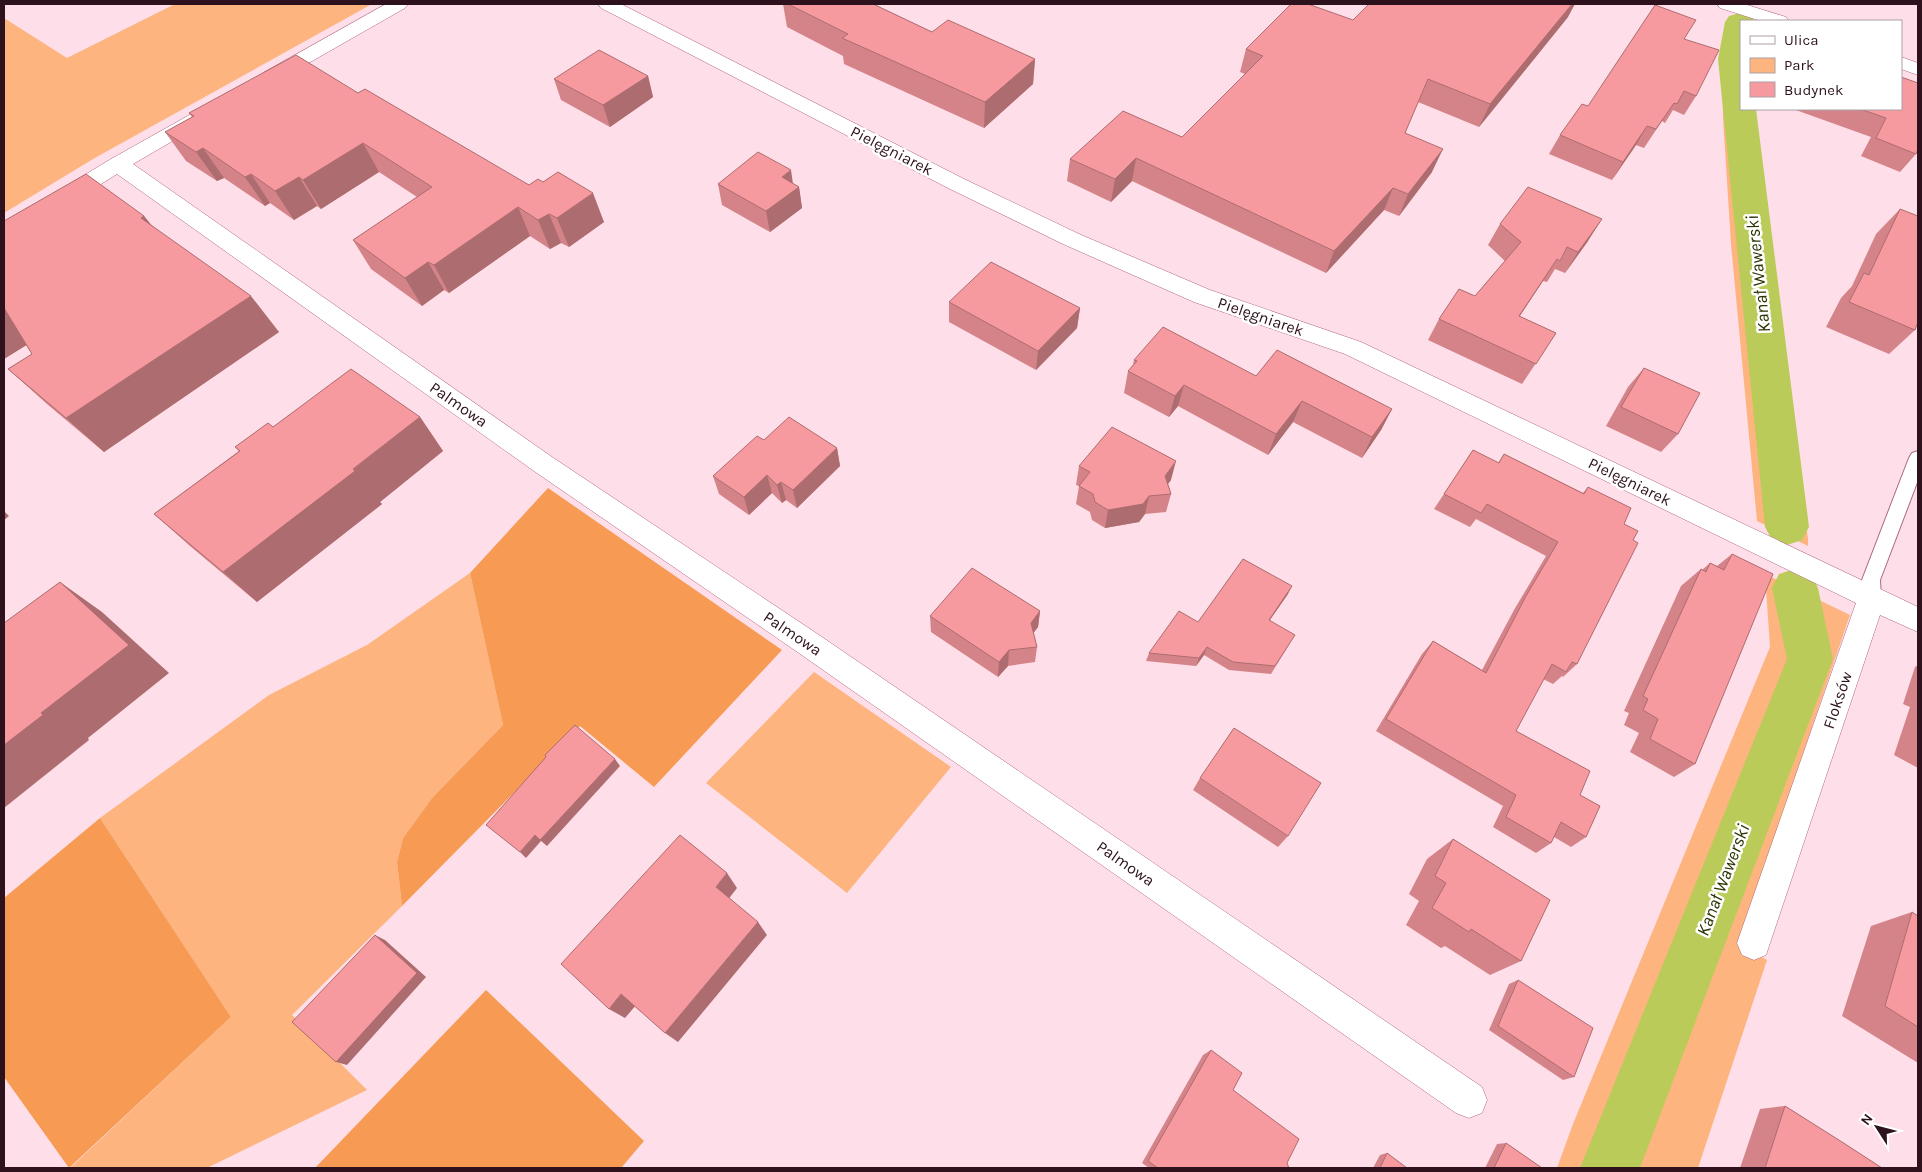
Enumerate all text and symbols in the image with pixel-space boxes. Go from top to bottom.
legend [1740,20,1902,110]
text: Ulica [1784,31,1818,49]
text: Park [1784,56,1814,74]
text: Budynek [1784,81,1843,99]
street label: Pielęgniarek [847,122,936,179]
water label: Kanał Wawerski [1741,214,1775,334]
street label: Pielęgniarek [1215,293,1306,340]
street label: Palmowa [426,378,491,431]
street label: Pielęgniarek [1585,453,1674,510]
street label: Palmowa [760,607,826,660]
street label: Floksów [1819,669,1856,731]
water label: Kanał Wawerski [1692,821,1754,939]
street label: Palmowa [1093,837,1158,890]
north arrow [1852,1102,1902,1152]
text: N [1857,1111,1877,1129]

